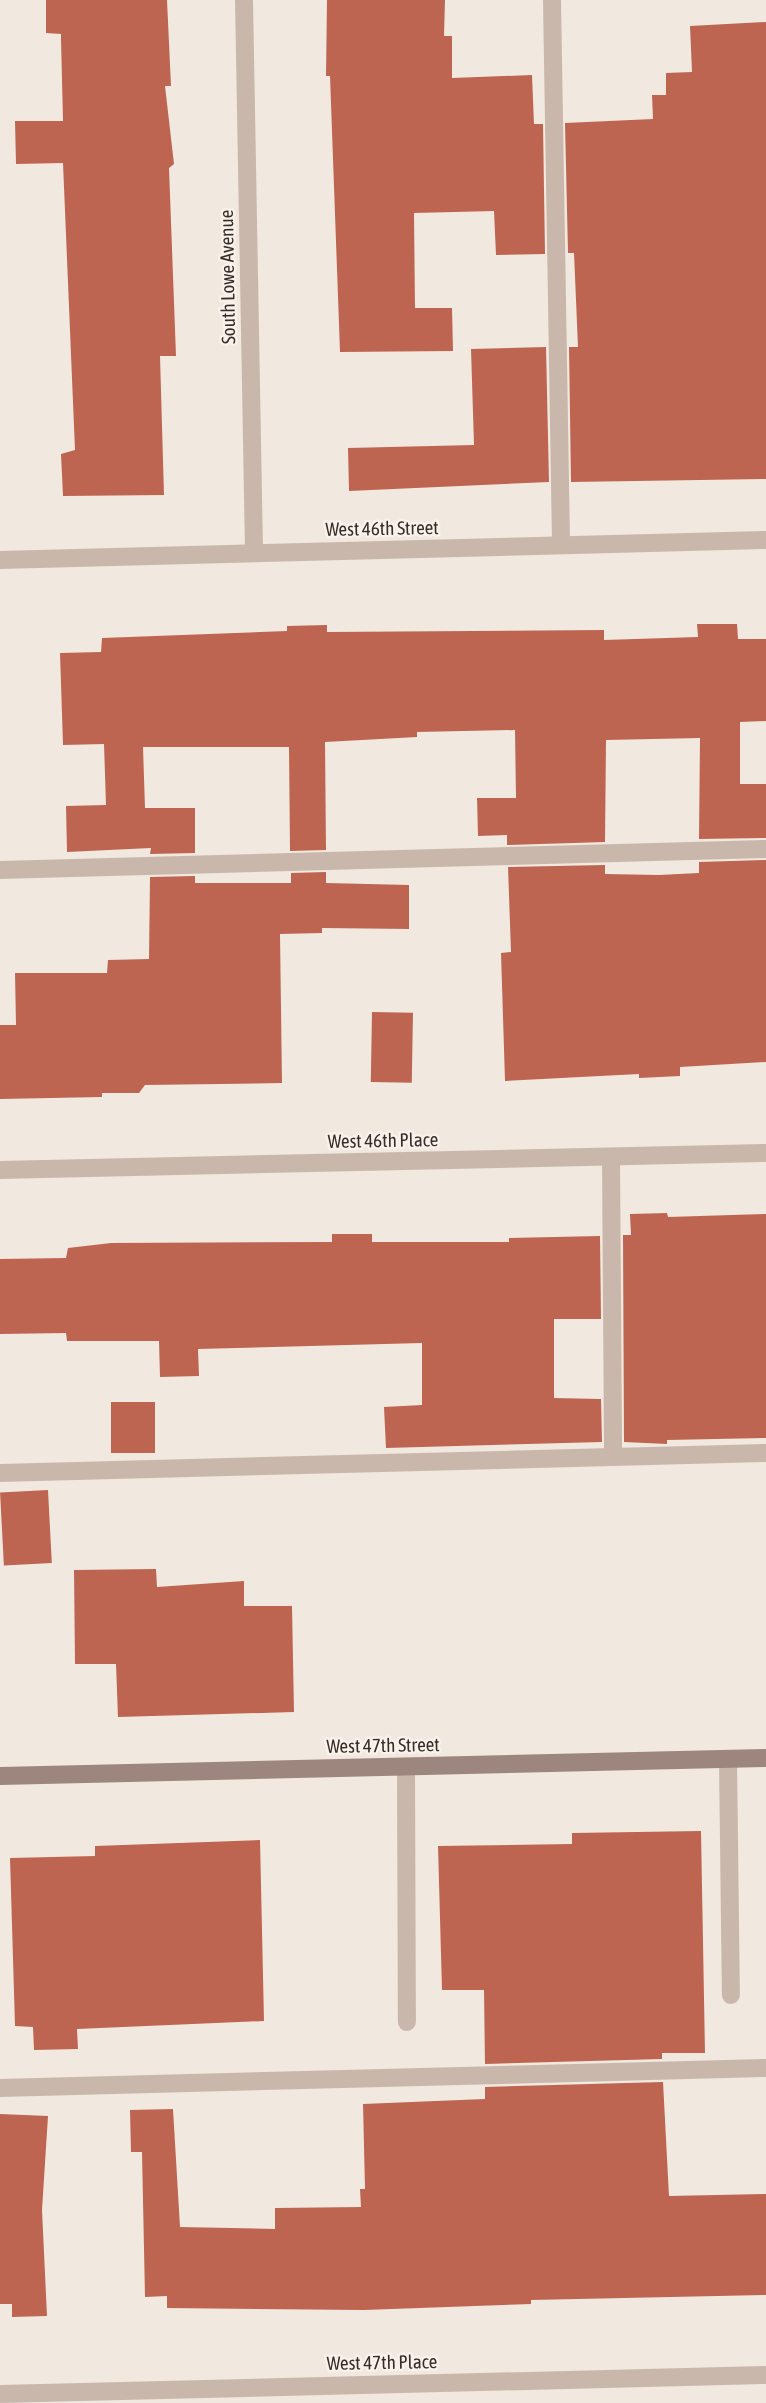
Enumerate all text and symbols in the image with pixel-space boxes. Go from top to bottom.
street label: South Lowe Avenue [215,210,241,344]
street label: West 46th Street [325,517,439,541]
street label: West 46th Place [328,1129,438,1153]
street label: West 47th Street [326,1734,440,1758]
street label: West 47th Place [327,2351,437,2375]

